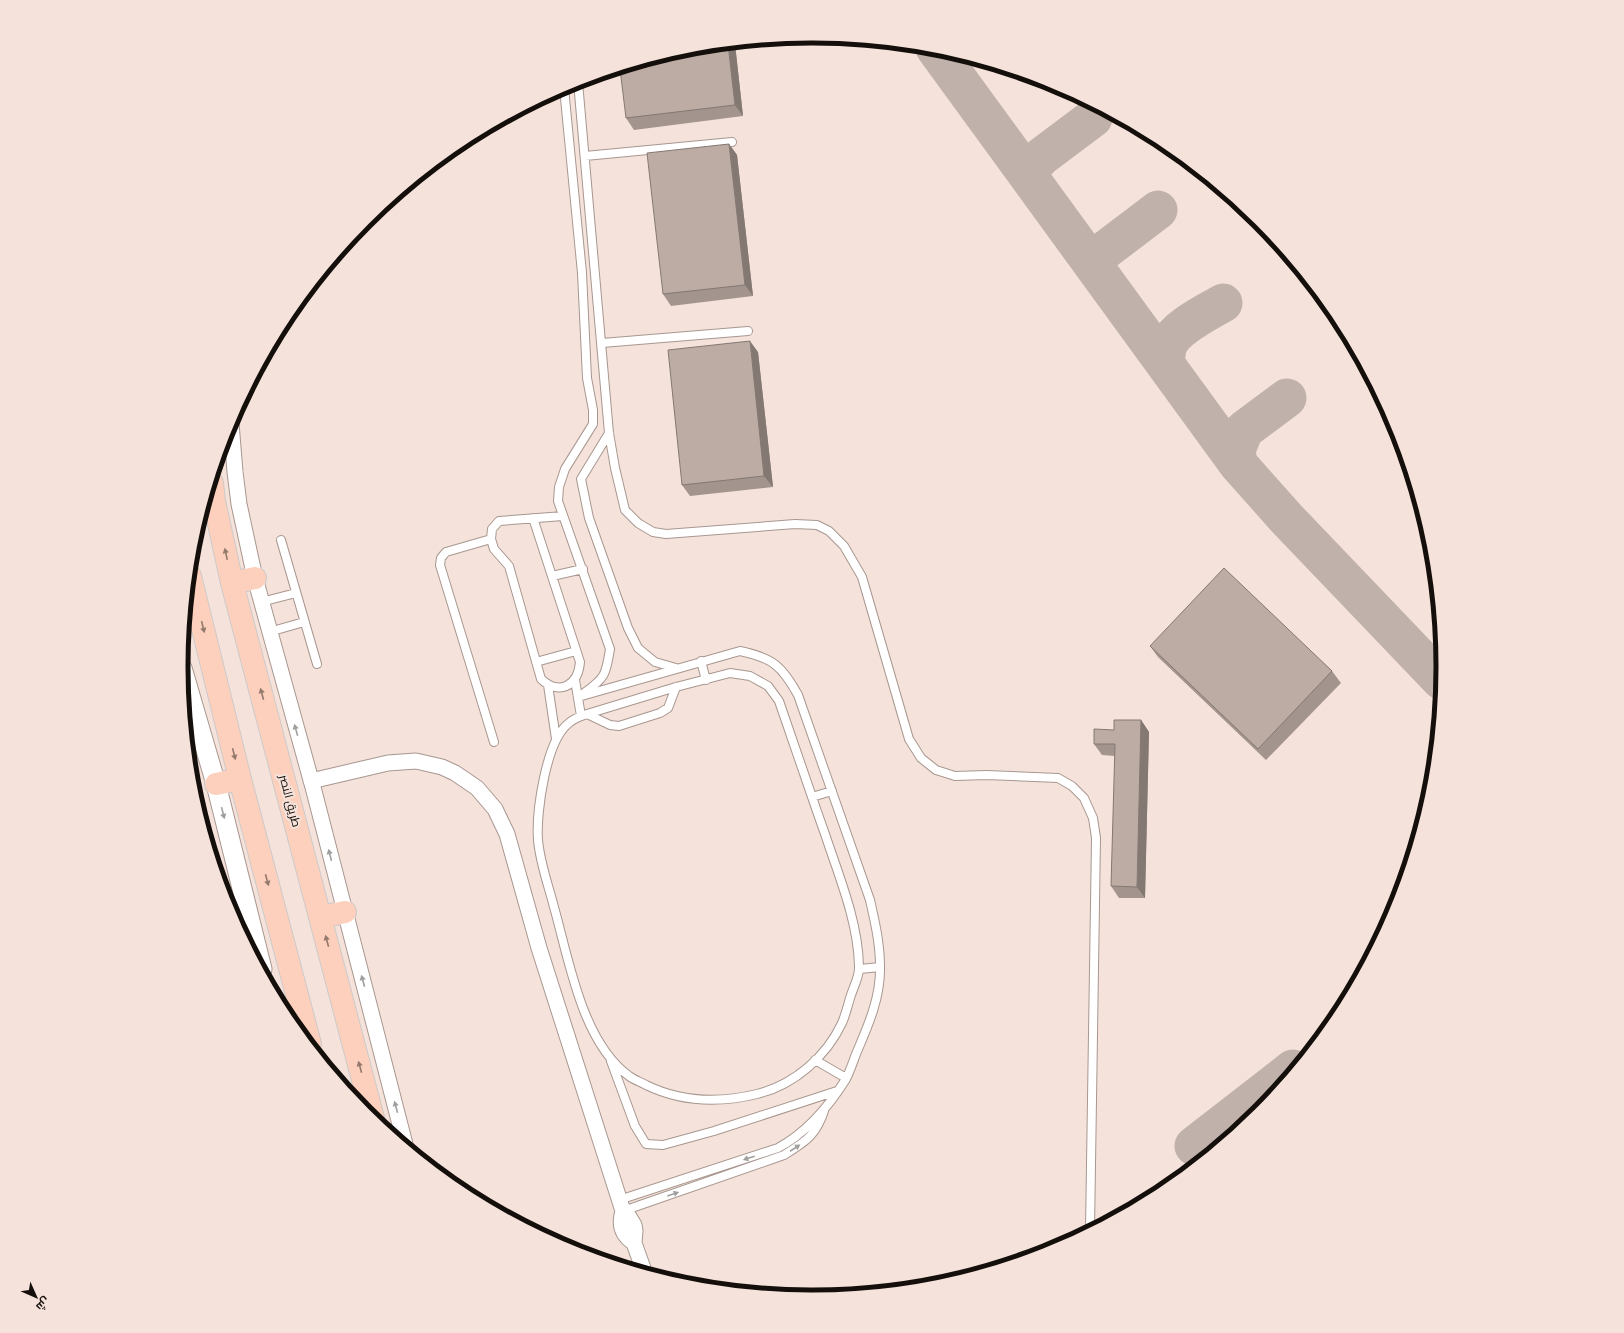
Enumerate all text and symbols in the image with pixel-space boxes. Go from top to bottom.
one-way arrow [222,548,228,560]
one-way arrow [200,622,206,634]
one-way arrow [258,687,264,700]
one-way arrow [293,723,299,736]
one-way arrow [231,748,237,760]
street label: طريق النصر [274,772,304,829]
one-way arrow [220,808,226,820]
one-way arrow [327,849,333,861]
one-way arrow [264,874,270,886]
one-way arrow [324,935,330,947]
one-way arrow [360,975,366,987]
one-way arrow [357,1061,363,1073]
one-way arrow [392,1101,398,1113]
one-way arrow [790,1144,800,1152]
one-way arrow [743,1155,755,1161]
one-way arrow [668,1190,680,1196]
north arrow [16,1277,56,1317]
text: ش [32,1293,52,1313]

